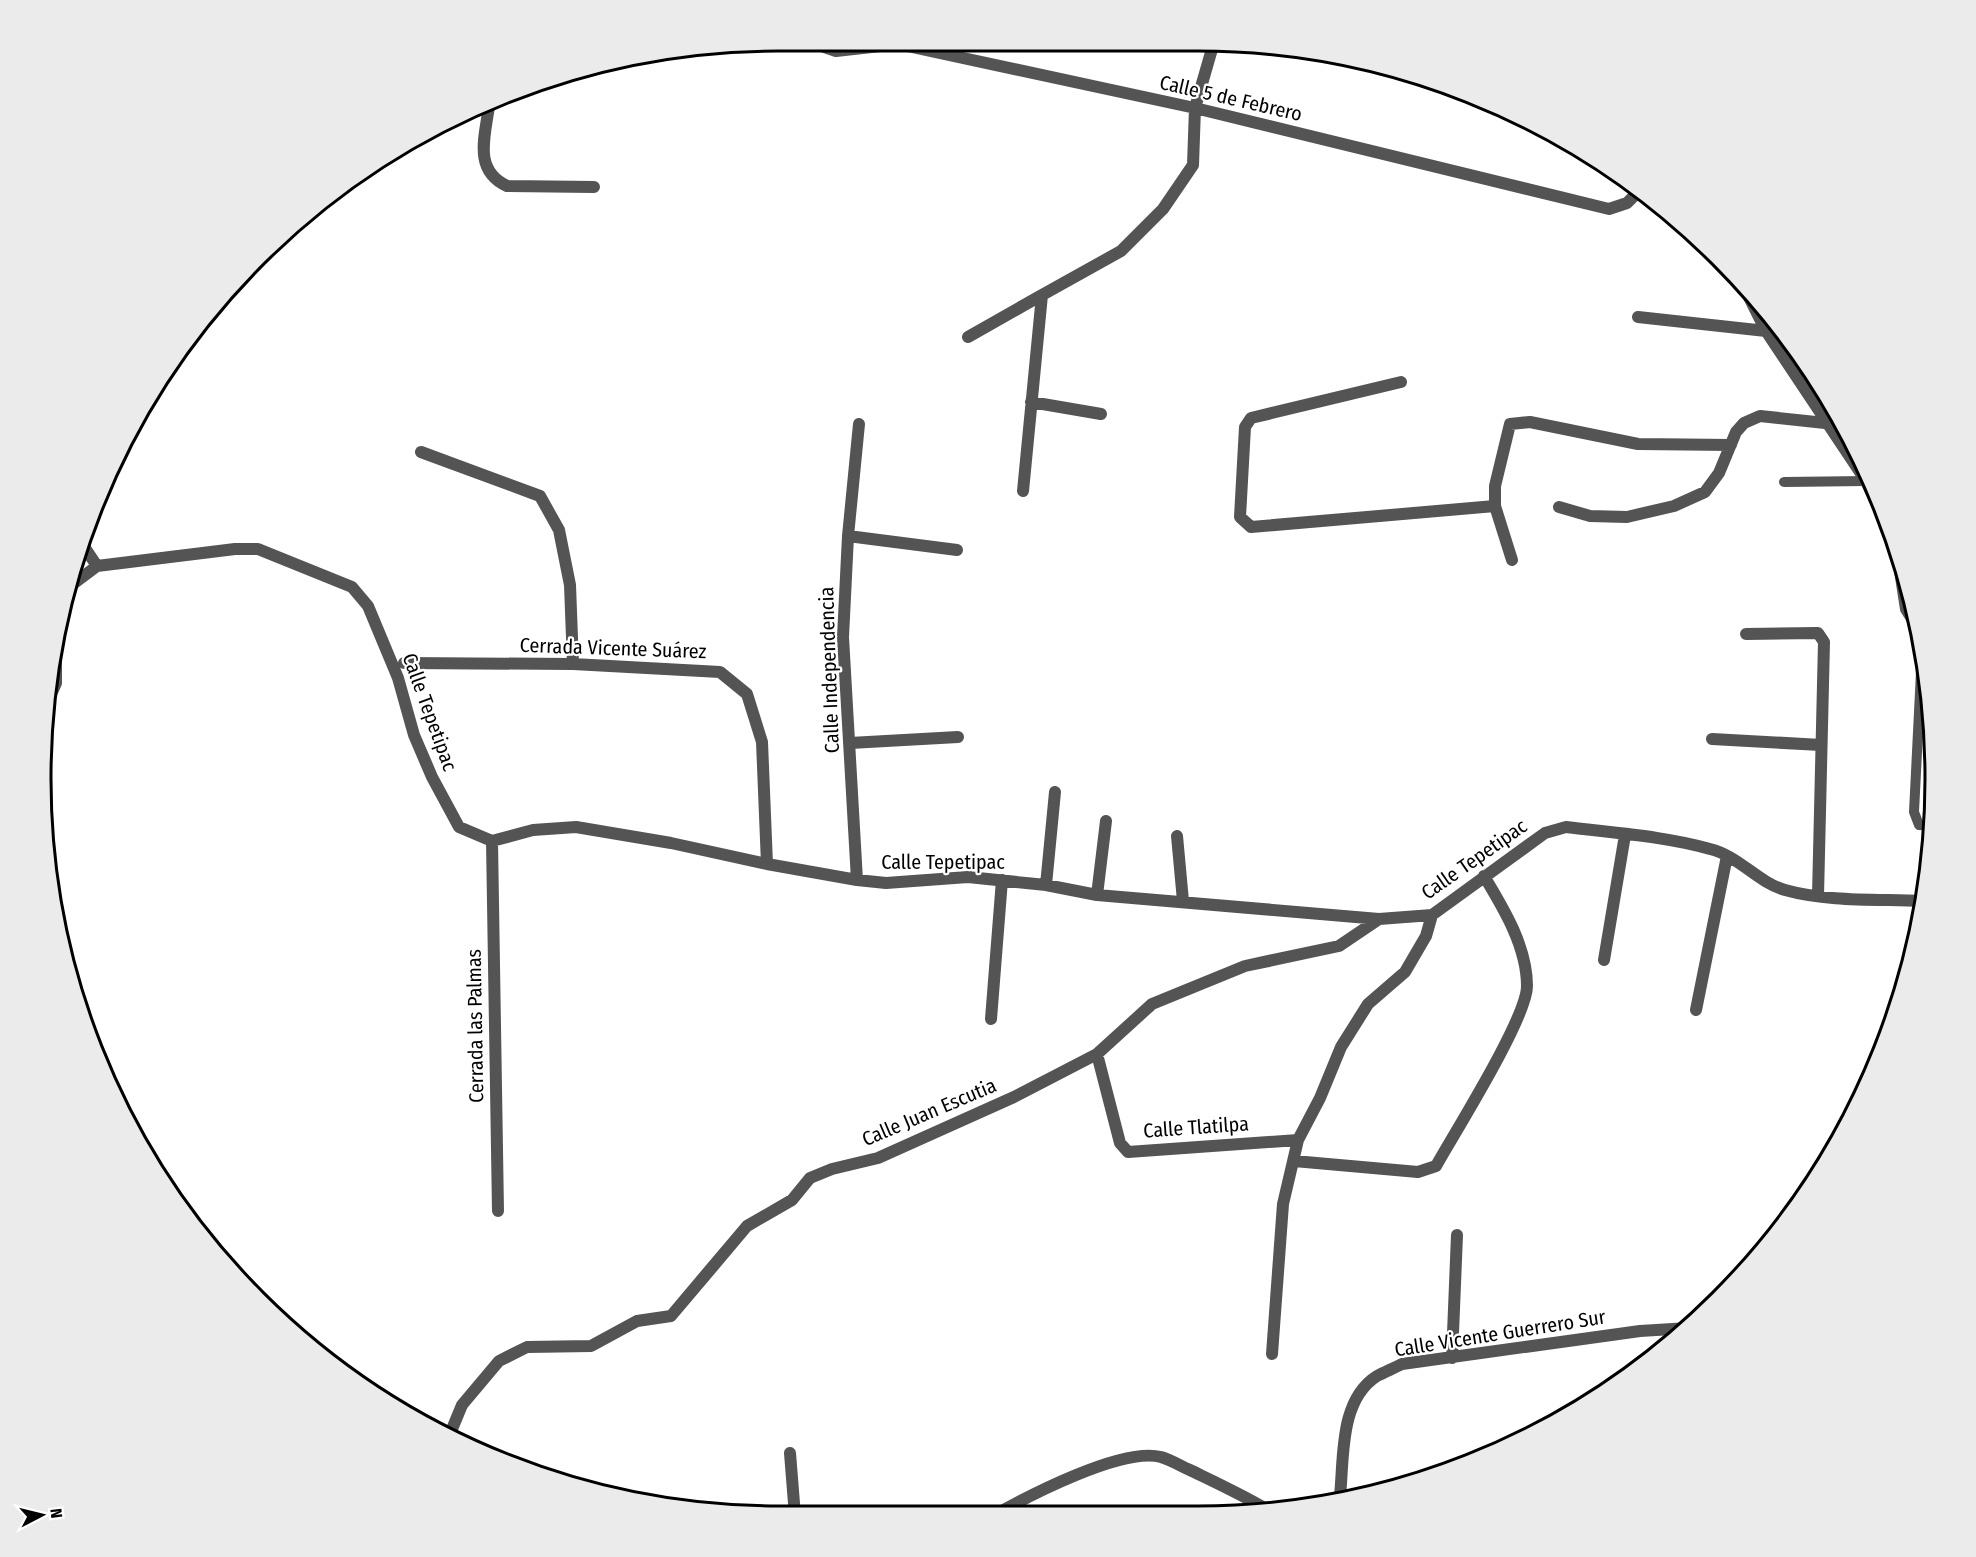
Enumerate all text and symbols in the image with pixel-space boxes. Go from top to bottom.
street label: Calle 5 de Febrero [1157,70,1305,126]
street label: Calle Independencia [814,586,844,754]
street label: Cerrada Vicente Suárez [519,633,707,663]
street label: Calle Tepetipac [398,650,463,775]
street label: Calle Tepetipac [1417,813,1532,904]
street label: Calle Tepetipac [881,850,1005,874]
street label: Cerrada las Palmas [462,949,488,1103]
street label: Calle Juan Escutia [858,1073,1000,1151]
street label: Calle Tlatilpa [1142,1111,1250,1143]
street label: Calle Vicente Guerrero Sur [1393,1304,1607,1362]
north arrow [12,1485,72,1545]
text: N [46,1507,66,1519]

